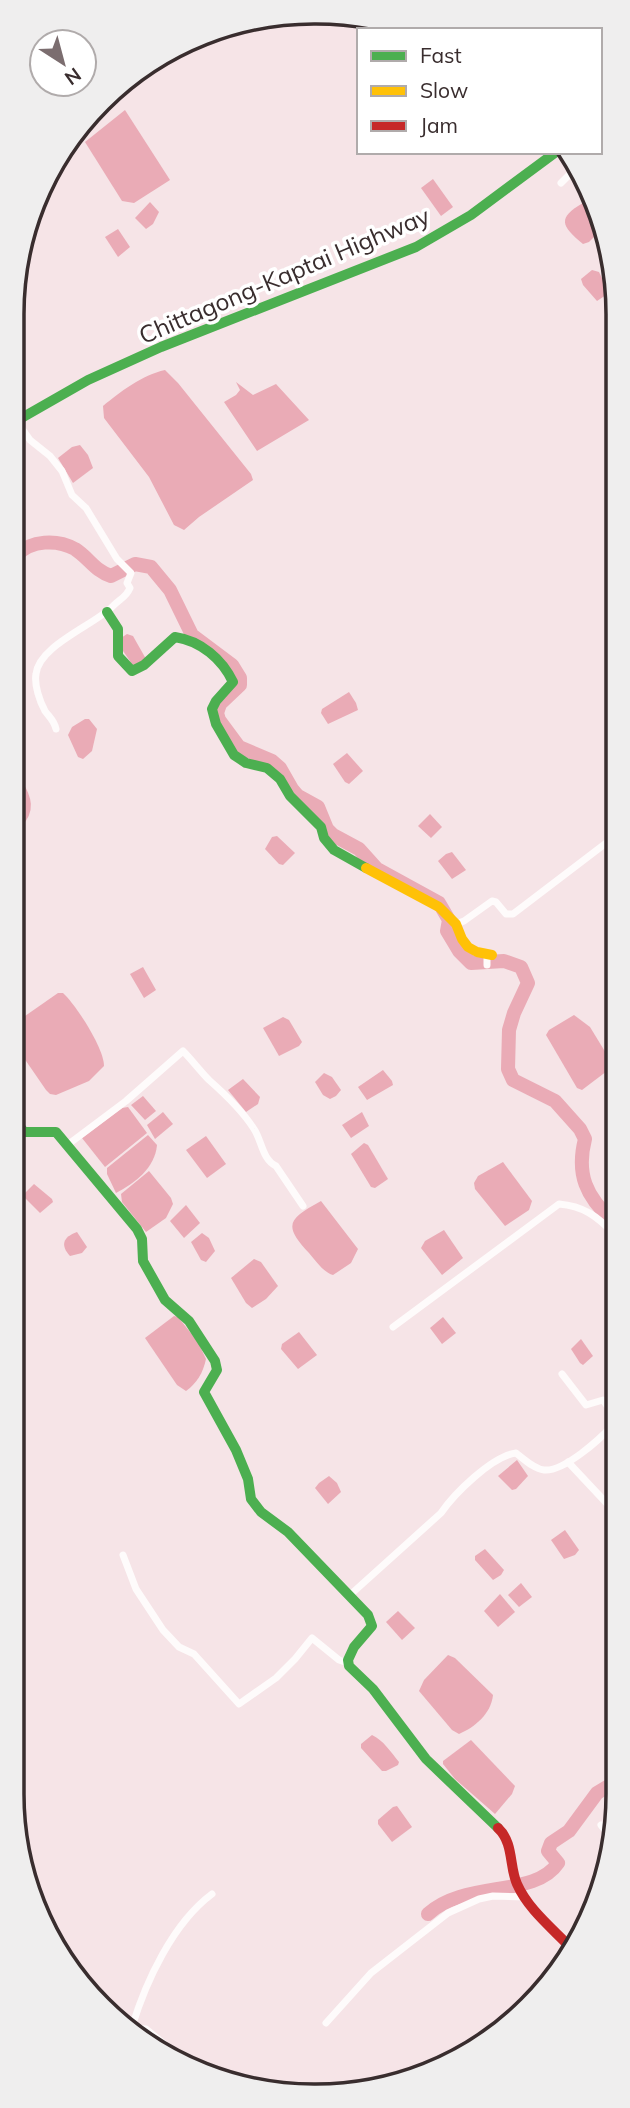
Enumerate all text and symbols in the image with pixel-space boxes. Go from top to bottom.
north arrow [28,28,98,98]
legend [357,28,602,154]
text: Fast [420,42,462,68]
text: N [60,63,86,91]
text: Slow [420,77,468,103]
text: Jam [420,112,458,138]
street label: Chittagong-Kaptai Highway [134,200,434,350]

